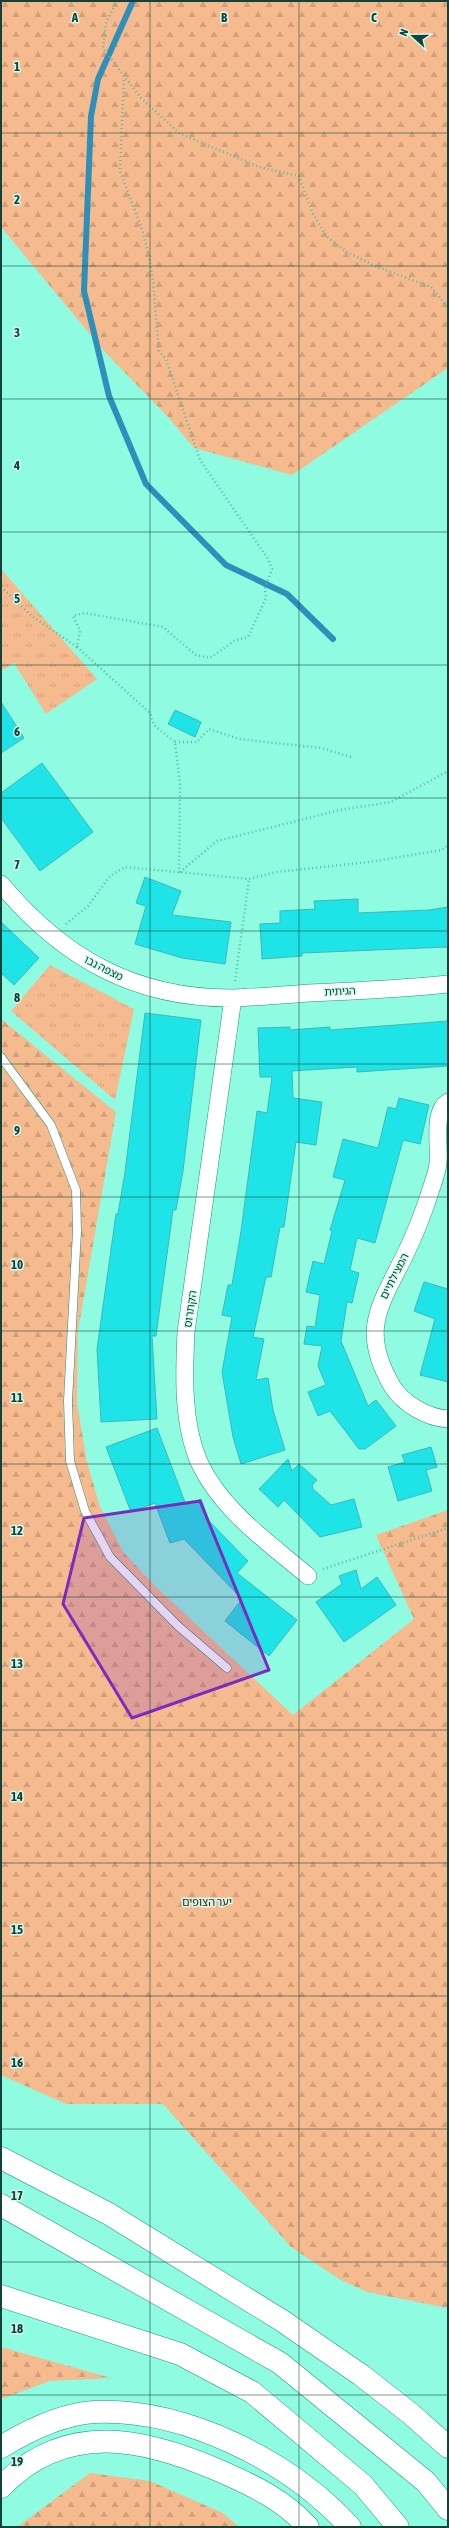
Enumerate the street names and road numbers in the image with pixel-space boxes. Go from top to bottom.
street label: מצפה נבו [83,953,125,983]
street label: הגיתית [324,984,356,998]
street label: המצילתיים [377,1251,411,1301]
street label: הקתרוס [181,1290,199,1328]

